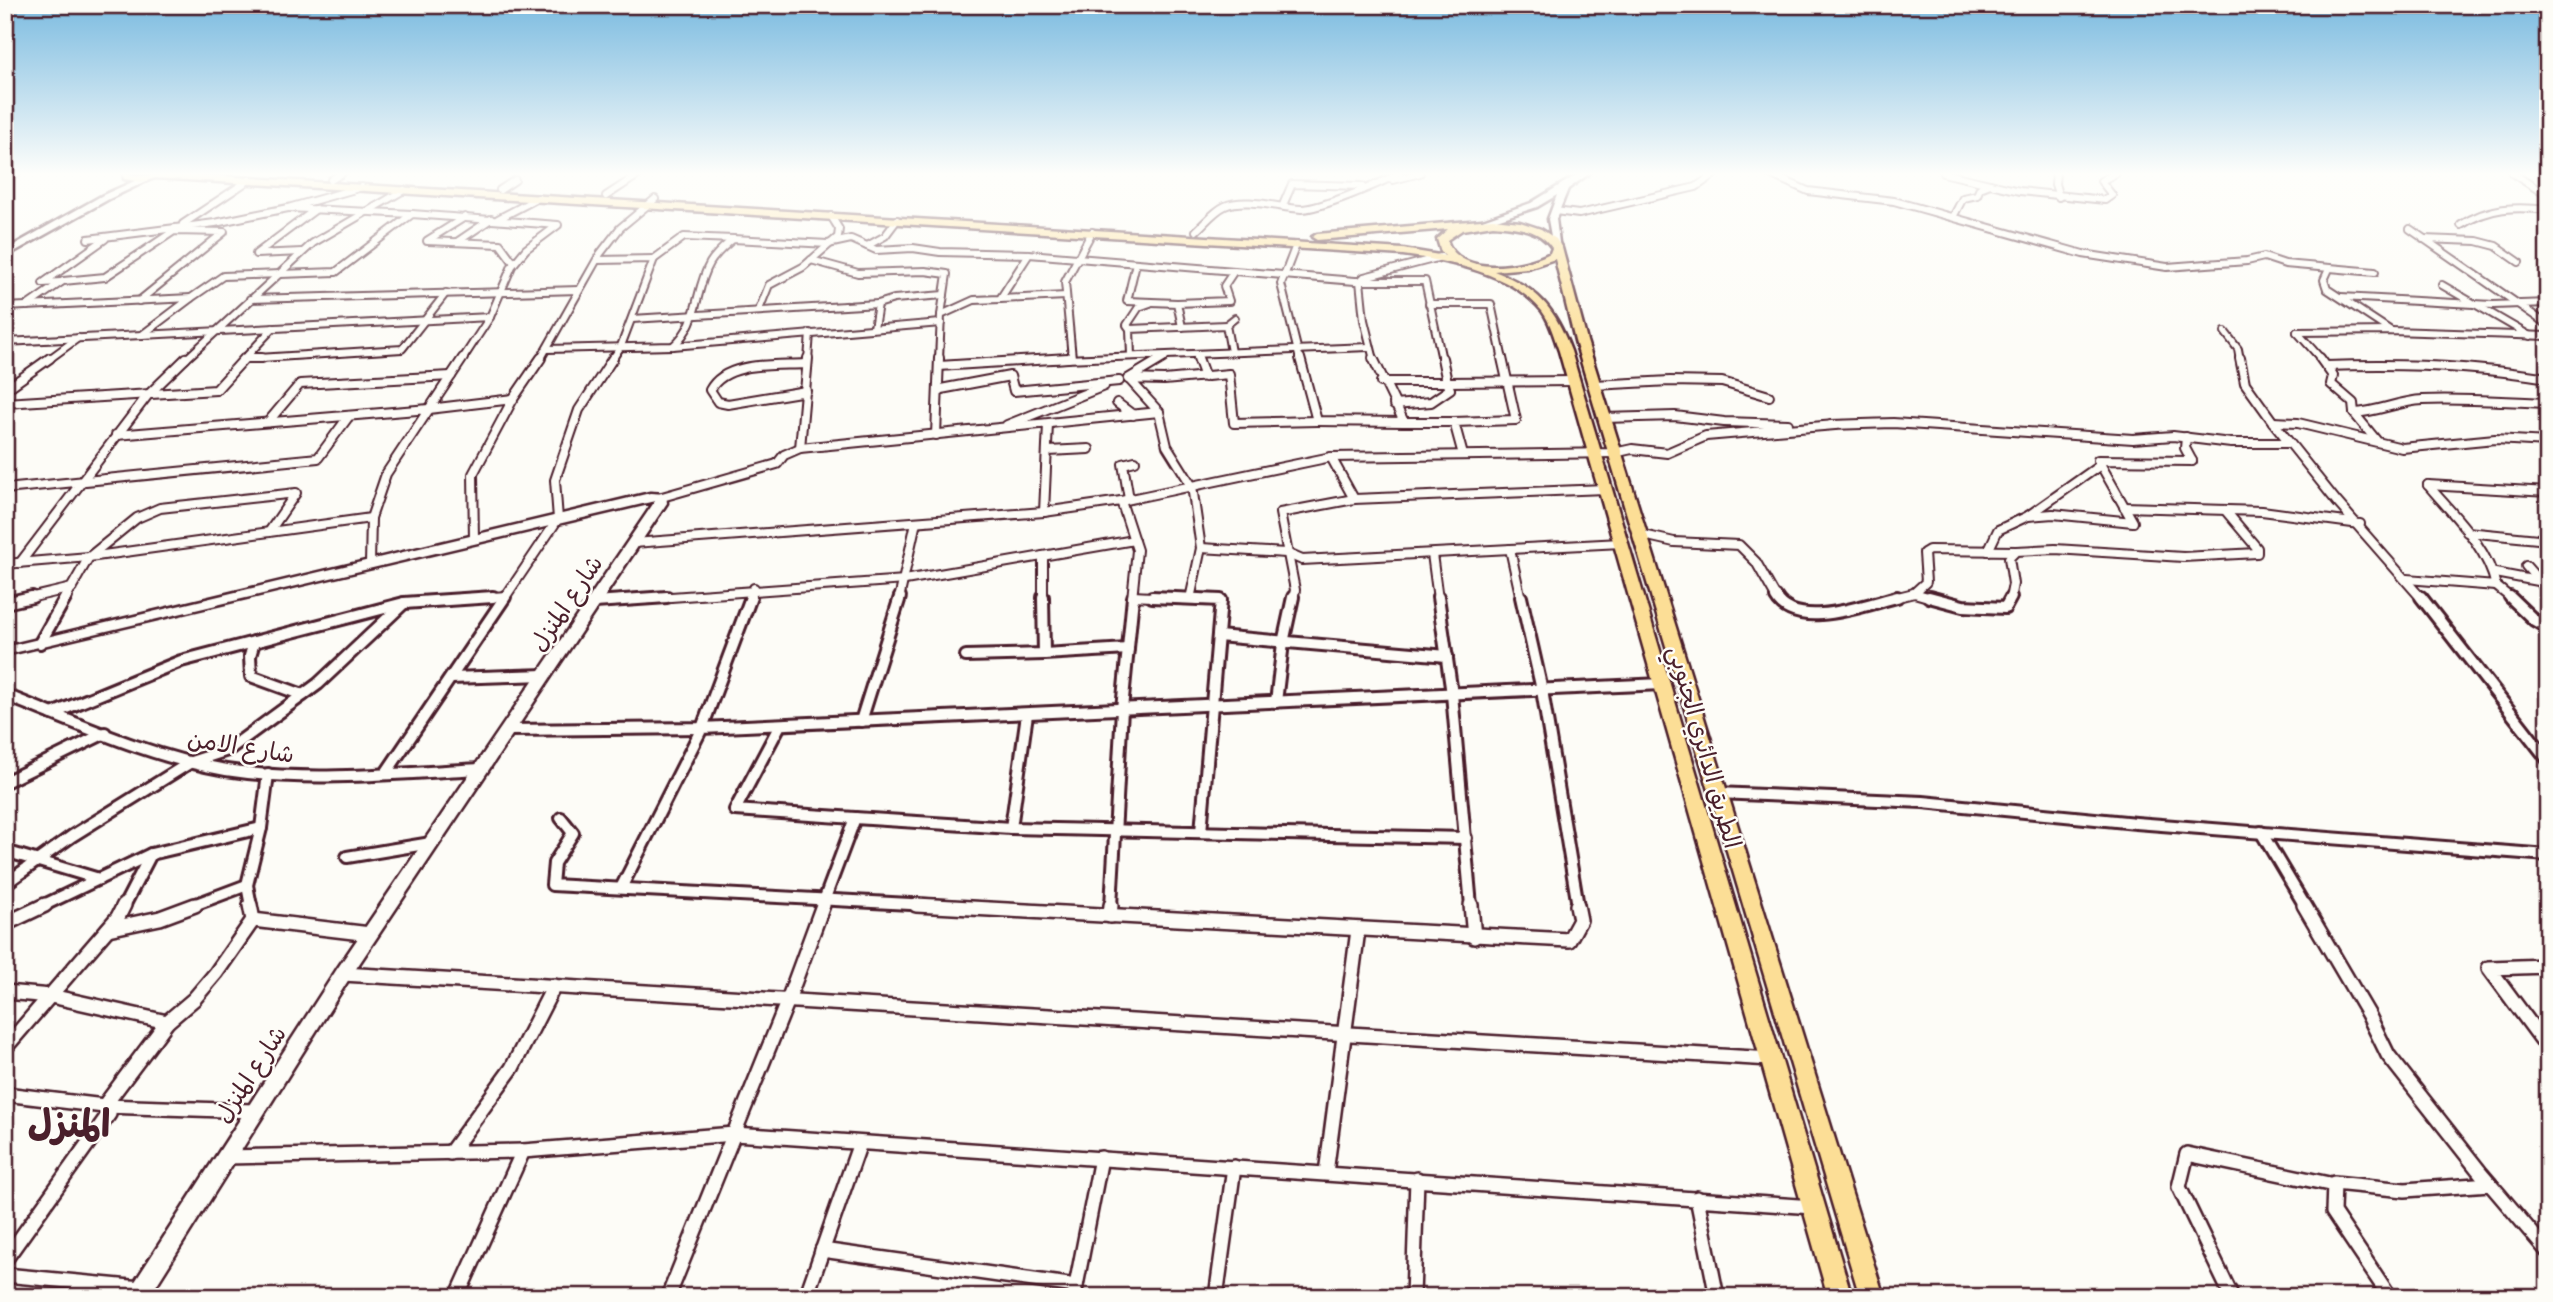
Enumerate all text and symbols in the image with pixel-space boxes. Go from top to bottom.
street label: شارع المنزل [523,549,611,658]
street label: الطريق الدائري الجنوبي [1655,642,1748,854]
street label: شارع الامن [185,723,296,772]
street label: شارع المنزل [208,1020,295,1130]
district label: المنزل [27,1101,111,1147]

